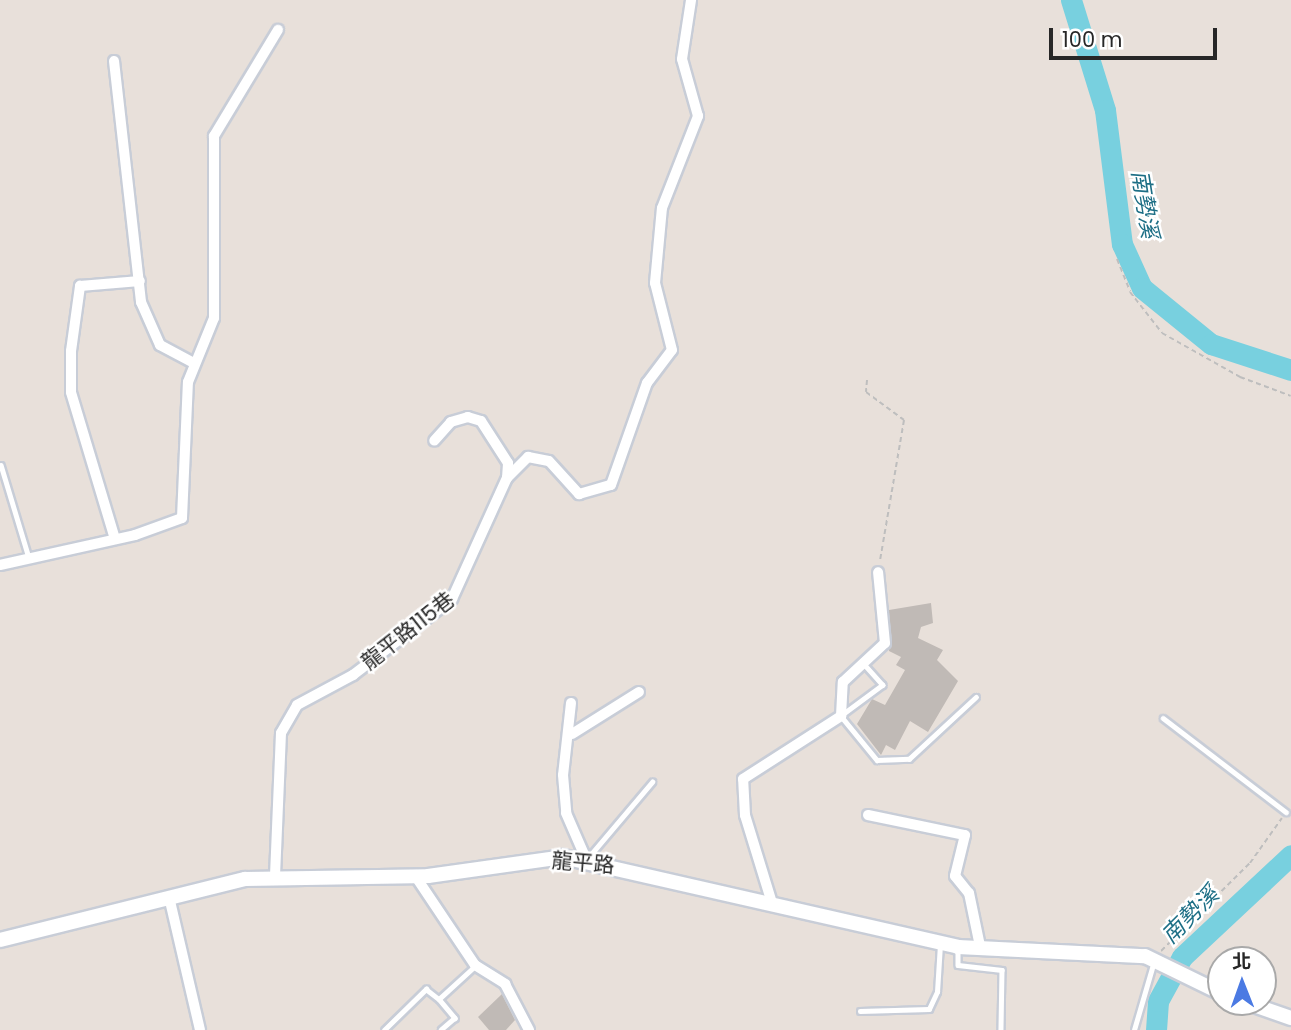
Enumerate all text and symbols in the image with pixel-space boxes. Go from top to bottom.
scale bar [1053,14,1221,58]
text: 100 m [1062,25,1122,54]
water label: 南勢溪 [1126,168,1164,240]
street label: 龍平路115巷 [357,587,459,675]
street label: 龍平路 [551,848,615,878]
water label: 南勢溪 [1156,881,1224,949]
north arrow [1207,946,1277,1016]
text: 北 [1232,948,1251,975]

